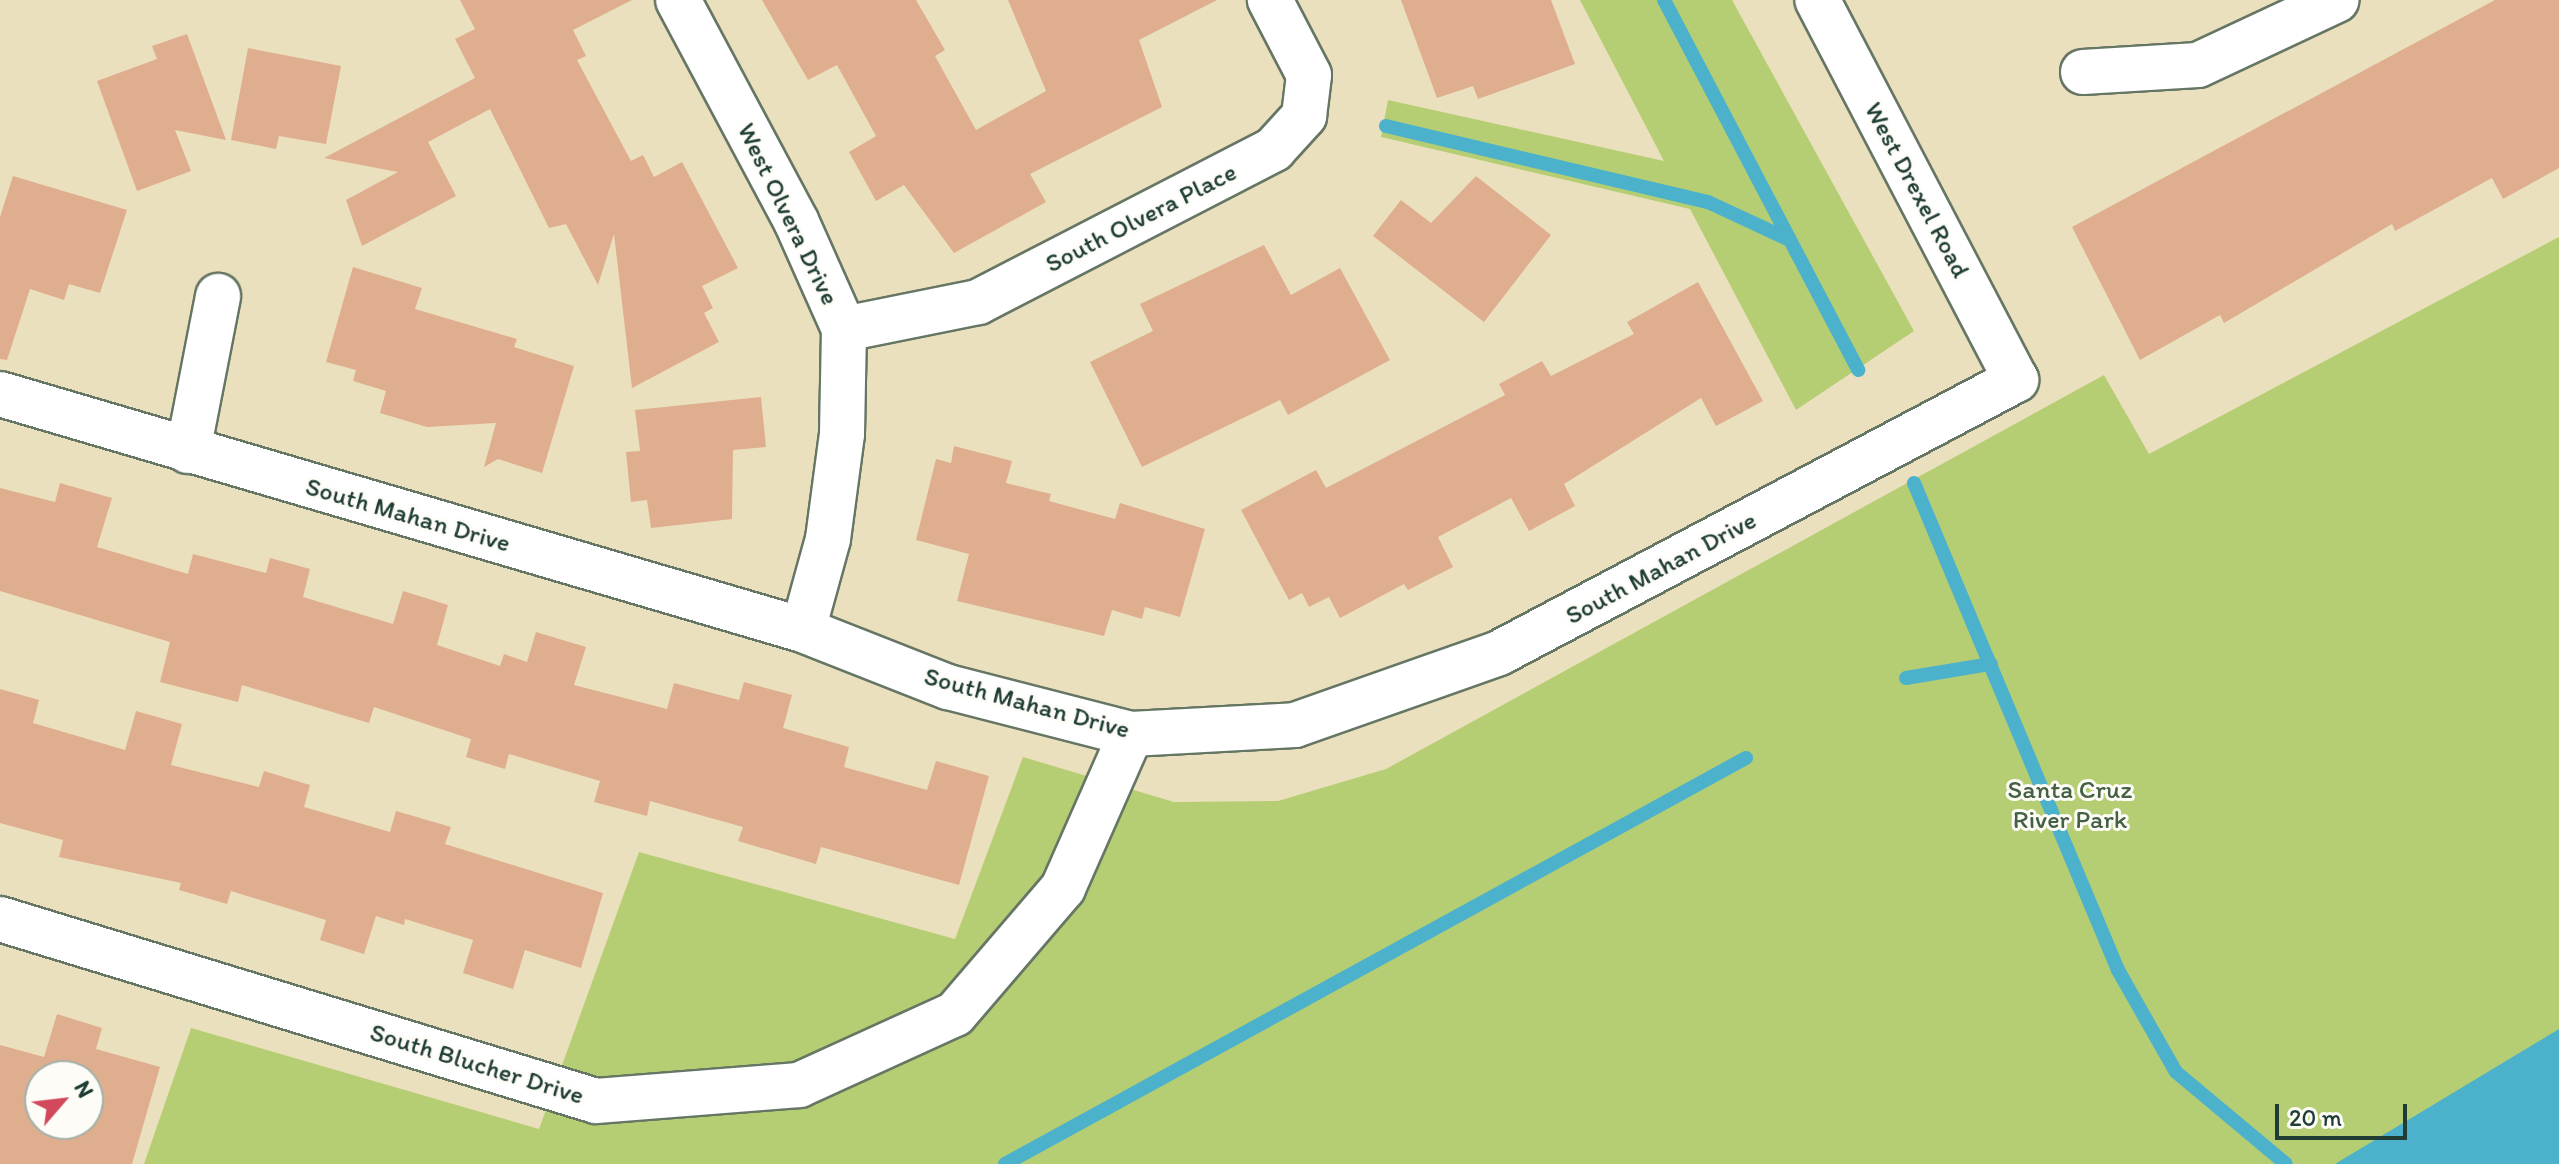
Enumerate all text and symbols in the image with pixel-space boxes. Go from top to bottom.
street label: West Drexel Road [1858,97,1976,283]
street label: West Olvera Drive [730,118,846,310]
street label: South Olvera Place [1040,156,1242,280]
street label: South Mahan Drive [303,471,513,559]
street label: South Mahan Drive [1561,505,1761,631]
street label: South Mahan Drive [922,661,1132,745]
park label: Santa Cruz River Park [2008,774,2132,836]
street label: South Blucher Drive [366,1017,588,1111]
north arrow [24,1060,104,1140]
text: N [68,1077,99,1102]
scale bar [2279,1088,2411,1138]
text: 20 m [2289,1103,2342,1132]

